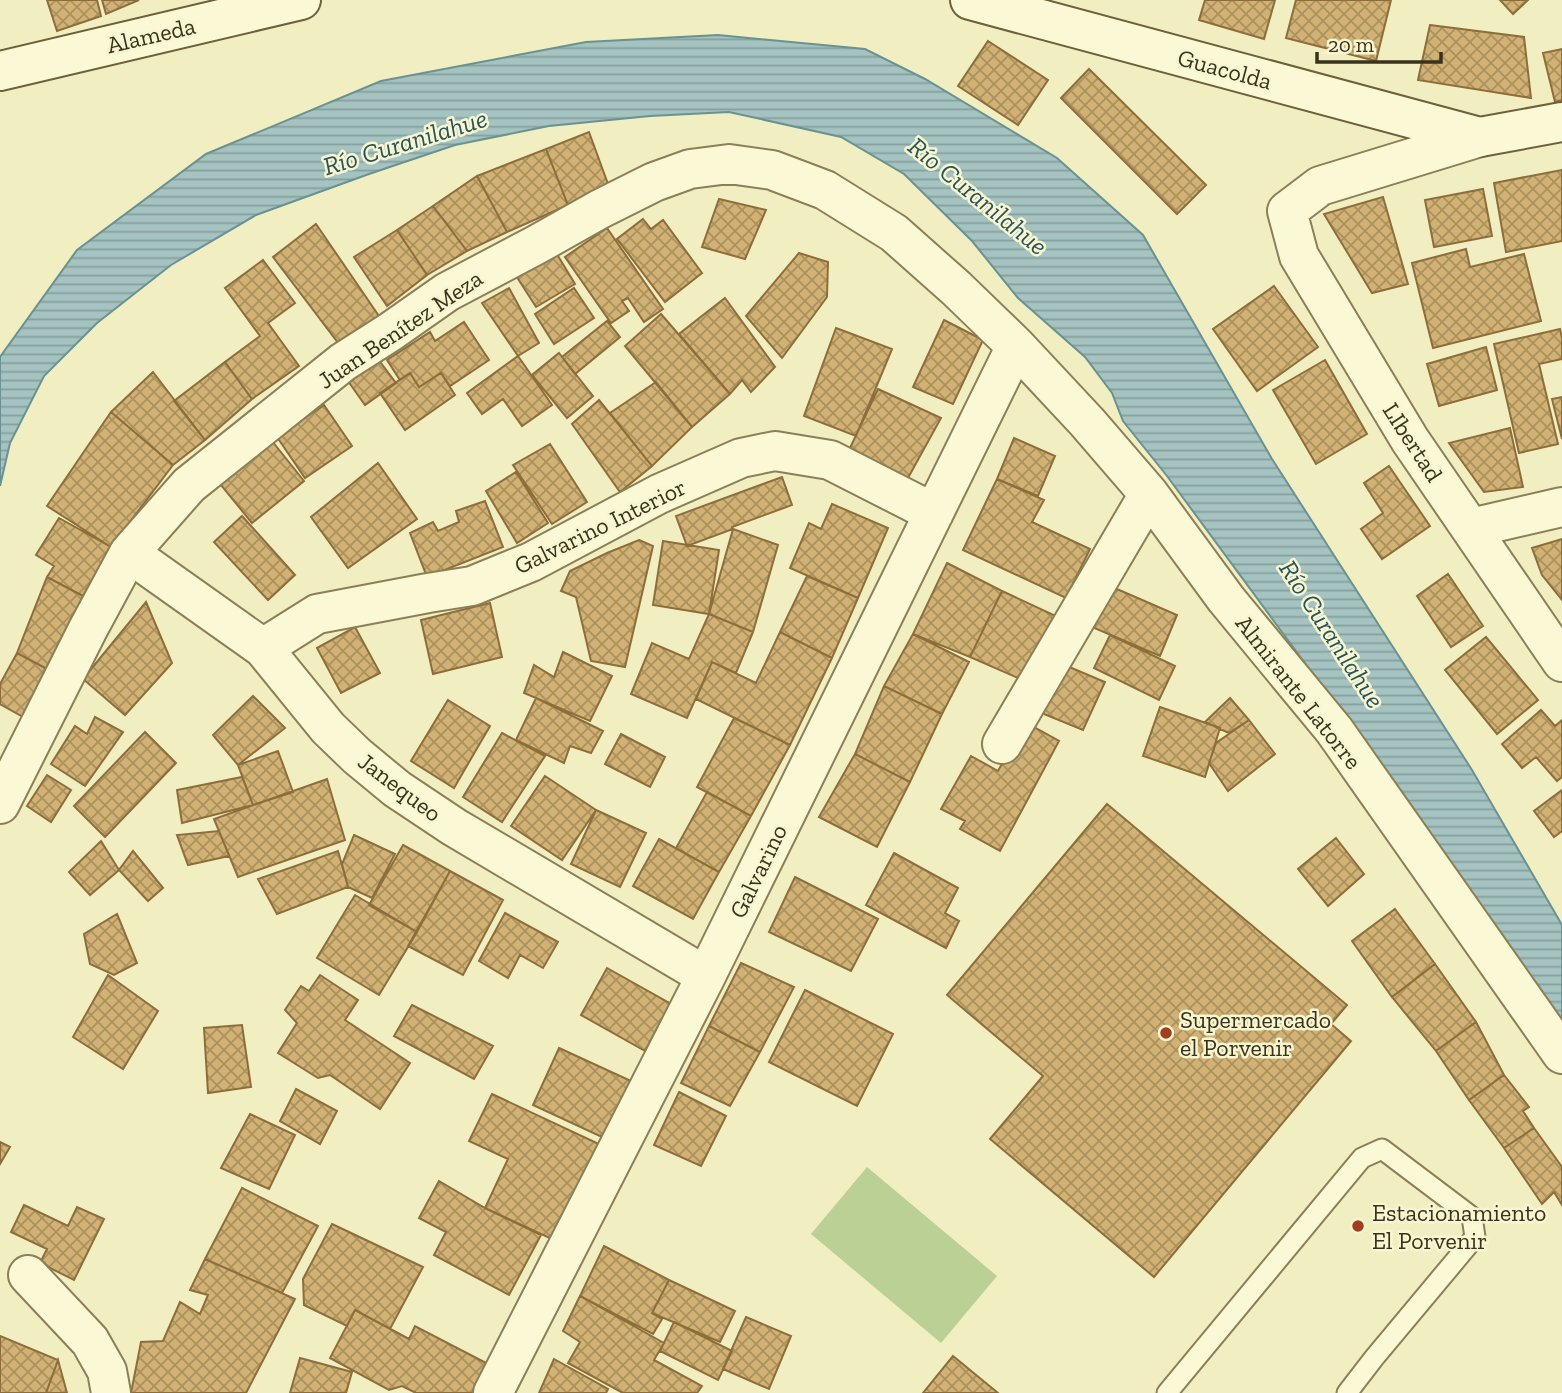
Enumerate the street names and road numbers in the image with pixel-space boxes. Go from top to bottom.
street label: Alameda [104,11,199,59]
street label: Guacolda [1175,43,1276,96]
street label: Juan Benítez Meza [312,263,488,395]
street label: LIbertad [1377,397,1449,487]
street label: Galvarino Interior [510,472,690,580]
street label: Almirante Latorre [1230,609,1368,775]
street label: Janequeo [353,746,447,828]
street label: Galvarino [723,819,793,923]

